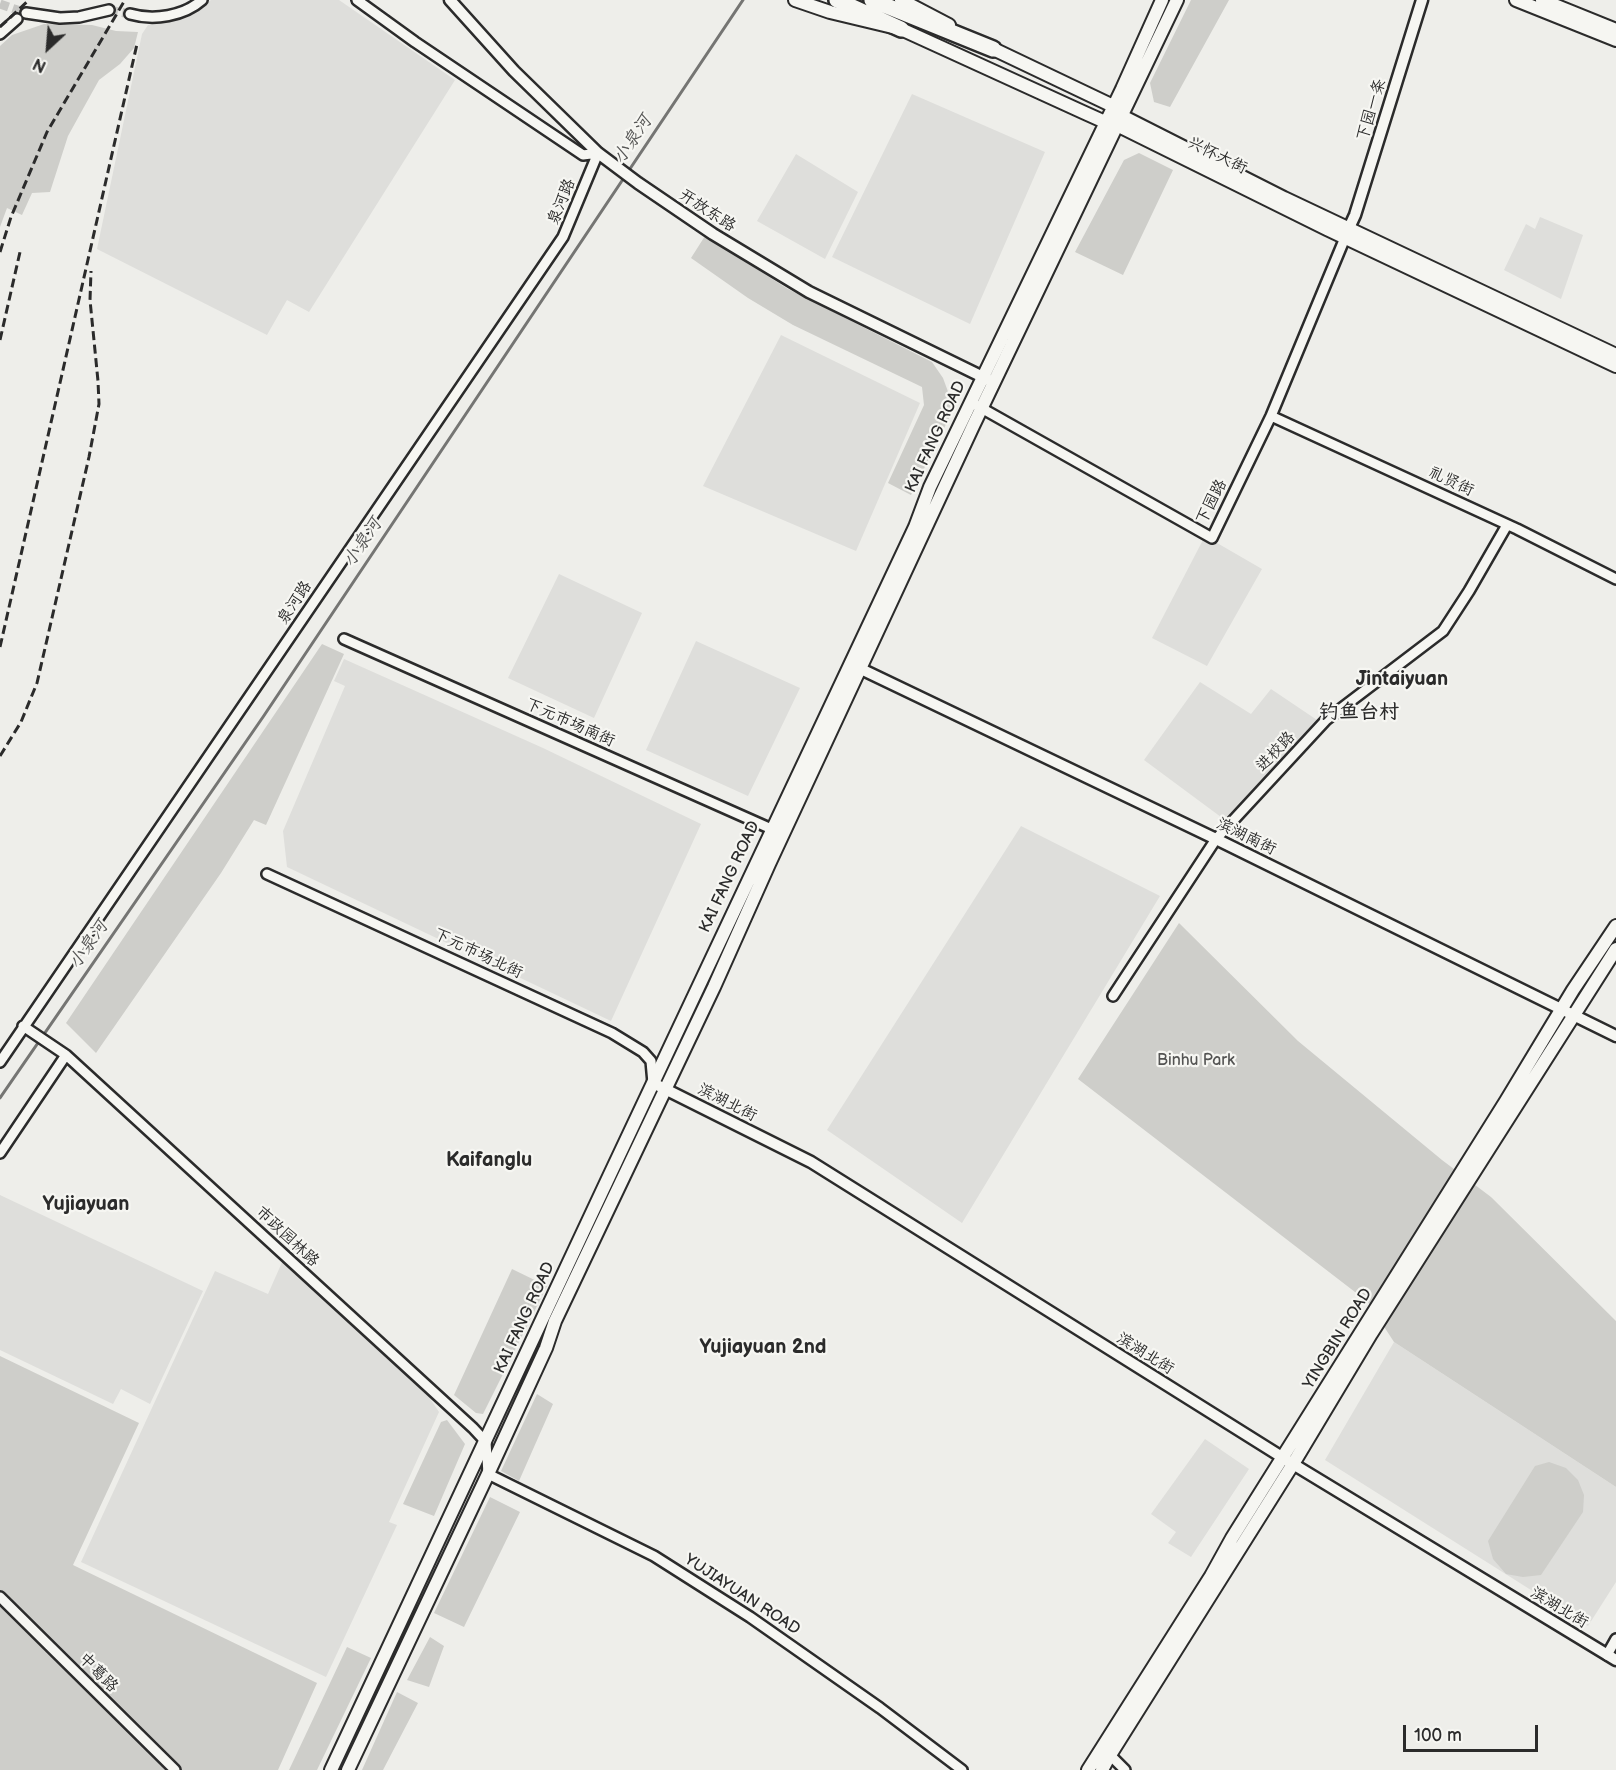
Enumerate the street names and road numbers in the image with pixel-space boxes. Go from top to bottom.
street label: 下园一条 [1353,77,1391,143]
street label: 兴怀大街 [1184,133,1250,179]
street label: 泉河路 [544,176,580,228]
street label: 开放东路 [675,186,739,236]
street label: KAI FANG ROAD [902,378,970,496]
street label: 礼贤街 [1425,463,1477,501]
street label: 下园路 [1193,476,1231,528]
street label: 泉河路 [274,578,316,628]
street label: 下元市场南街 [522,695,618,751]
street label: 进校路 [1253,728,1299,776]
street label: 滨湖南街 [1213,814,1279,860]
street label: KAI FANG ROAD [696,818,764,936]
street label: 下元市场北街 [430,925,526,983]
street label: 滨湖北街 [694,1080,760,1126]
street label: 市政园林路 [251,1203,323,1271]
street label: KAI FANG ROAD [491,1259,559,1377]
street label: YINGBIN ROAD [1299,1285,1377,1393]
street label: 滨湖北街 [1113,1329,1177,1379]
street label: YUJIAYUAN ROAD [681,1550,803,1640]
street label: 滨湖北街 [1527,1583,1591,1633]
street label: 中葛路 [74,1649,122,1697]

